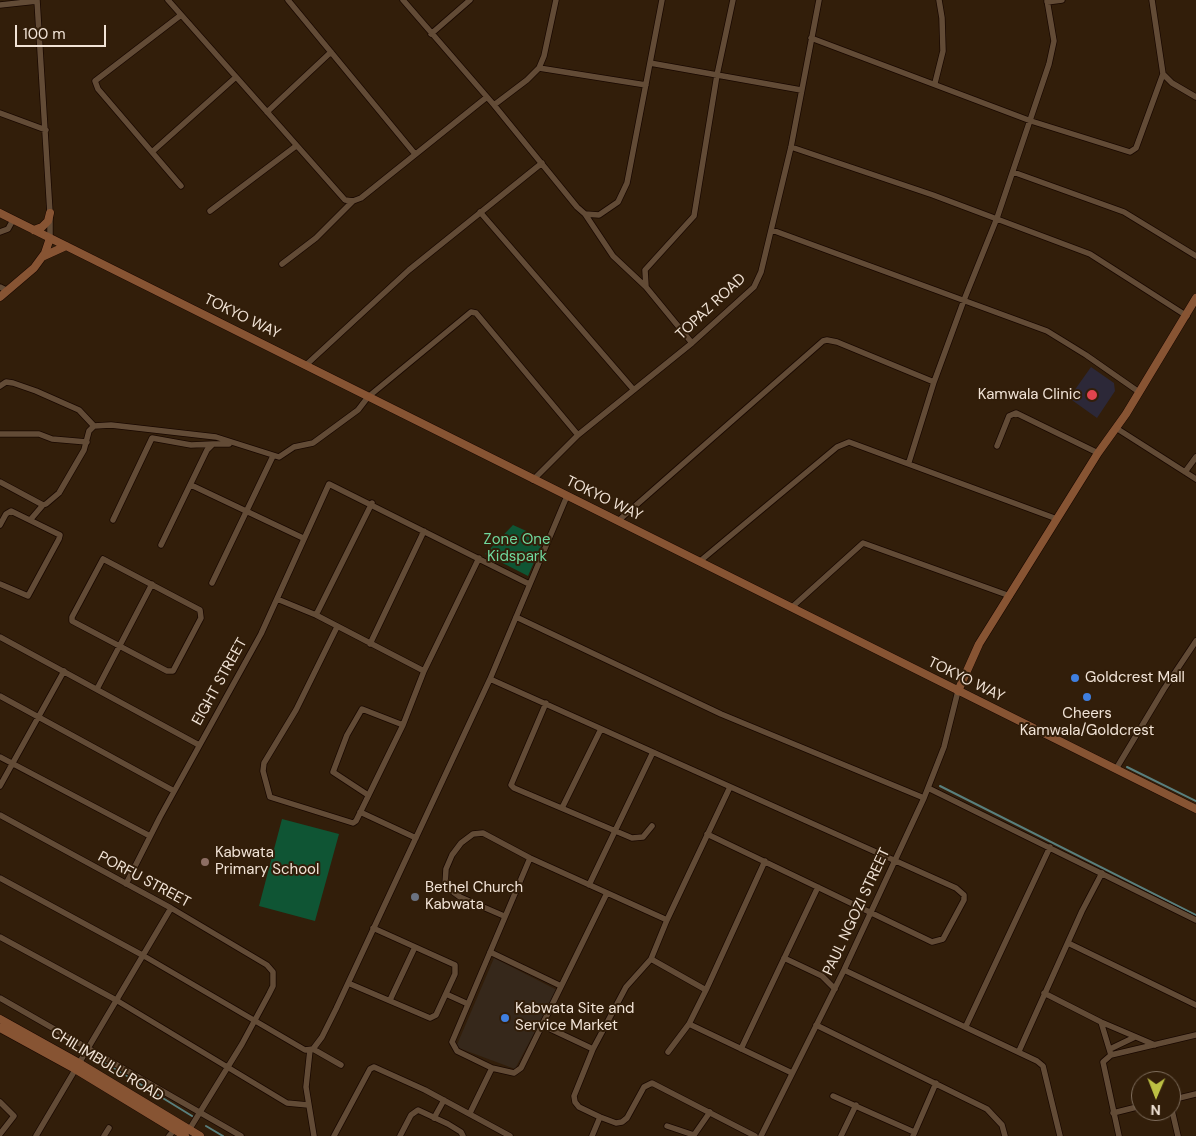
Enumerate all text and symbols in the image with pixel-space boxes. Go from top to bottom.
scale bar [18,15,109,47]
text: 100 m [23,24,66,44]
street label: TOPAZ ROAD [672,270,750,344]
street label: TOKYO WAY [201,291,283,343]
place label: Kamwala Clinic [978,386,1081,404]
marker: Kamwala Clinic [1085,388,1099,402]
street label: TOKYO WAY [563,473,645,525]
park label: Zone One Kidspark [484,531,550,566]
street label: EIGHT STREET [189,635,251,729]
street label: TOKYO WAY [925,654,1007,706]
place label: Goldcrest Mall [1085,669,1185,687]
marker: Goldcrest Mall [1069,672,1081,684]
marker: Cheers Kamwala/Goldcrest [1081,691,1093,703]
place label: Cheers Kamwala/Goldcrest [1020,705,1154,740]
place label: Kabwata Primary School [215,844,319,879]
street label: PAUL NGOZI STREET [820,845,894,979]
street label: PORFU STREET [95,848,193,912]
marker: Kabwata Primary School [199,856,211,868]
place label: Bethel Church Kabwata [425,879,523,914]
marker: Bethel Church Kabwata [409,891,421,903]
place label: Kabwata Site and Service Market [515,1000,635,1035]
marker: Kabwata Site and Service Market [499,1012,511,1024]
street label: CHILIMBULU ROAD [47,1024,167,1106]
north arrow [1131,1071,1181,1121]
text: N [1150,1101,1161,1119]

